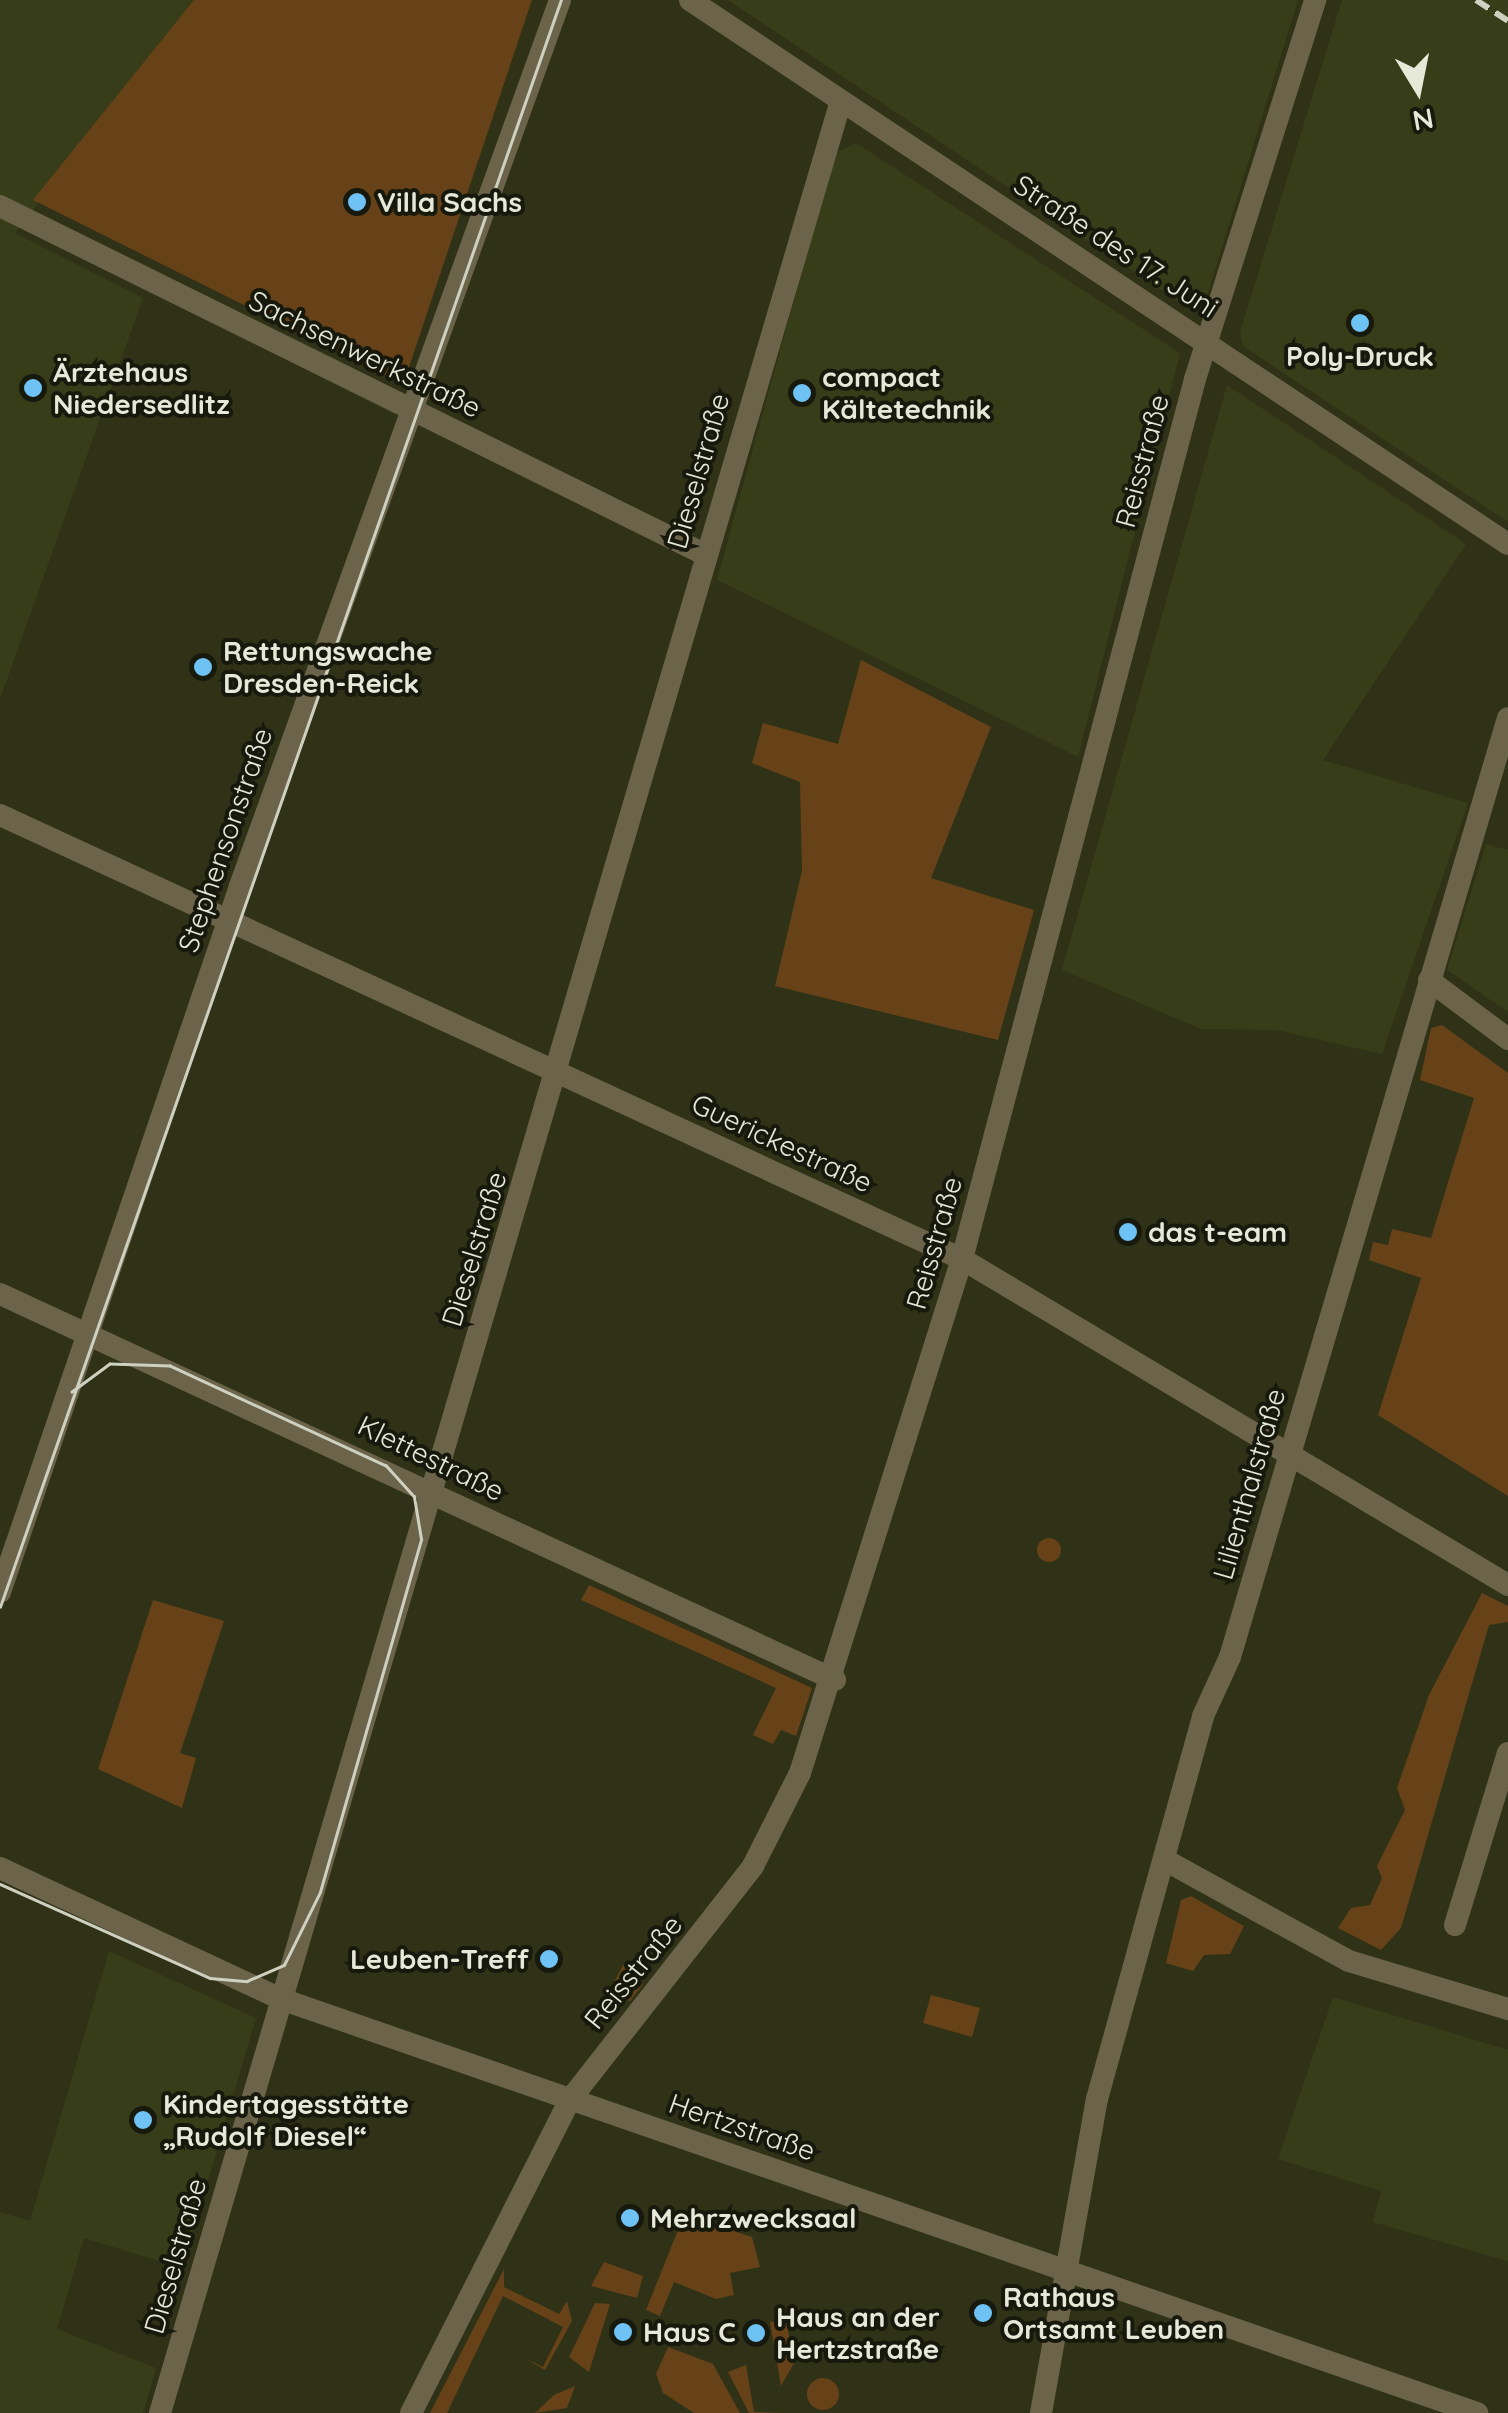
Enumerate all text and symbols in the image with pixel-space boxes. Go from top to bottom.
north arrow [1368,40,1468,140]
text: N [1410,101,1436,139]
street label: Straße des 17. Juni [1008,168,1224,324]
place label: Villa Sachs [377,185,522,219]
marker: Villa Sachs [346,191,368,213]
street label: Sachsenwerkstraße [244,283,486,425]
marker: Poly-Druck [1349,312,1371,334]
place label: Poly-Druck [1286,339,1434,373]
place label: Ärztehaus Niedersedlitz [53,355,230,421]
place label: compact Kältetechnik [822,360,991,426]
marker: Ärztehaus Niedersedlitz [22,377,44,399]
marker: compact Kältetechnik [791,382,813,404]
street label: Dieselstraße [660,389,736,553]
street label: Reisstraße [1108,391,1176,531]
place label: Rettungswache Dresden-Reick [223,634,432,700]
marker: Rettungswache Dresden-Reick [192,656,214,678]
street label: Stephensonstraße [171,724,279,956]
street label: Guerickestraße [686,1086,878,1200]
street label: Dieselstraße [435,1168,513,1330]
street label: Reisstraße [899,1173,969,1313]
place label: das t-eam [1148,1215,1287,1249]
marker: das t-eam [1117,1221,1139,1243]
street label: Lilienthalstraße [1206,1385,1292,1583]
street label: Klettestraße [352,1408,510,1508]
street label: Reisstraße [577,1908,689,2036]
place label: Leuben-Treff [350,1942,529,1976]
marker: Leuben-Treff [538,1948,560,1970]
street label: Hertzstraße [664,2086,820,2168]
place label: Kindertagesstätte „Rudolf Diesel“ [163,2087,409,2153]
marker: Kindertagesstätte „Rudolf Diesel“ [132,2109,154,2131]
street label: Dieselstraße [137,2174,213,2338]
place label: Mehrzwecksaal [650,2201,857,2235]
marker: Mehrzwecksaal [619,2207,641,2229]
place label: Rathaus Ortsamt Leuben [1003,2280,1224,2346]
place label: Haus an der Hertzstraße [776,2300,940,2366]
marker: Rathaus Ortsamt Leuben [972,2302,994,2324]
place label: Haus C [643,2315,736,2349]
marker: Haus C [612,2321,634,2343]
marker: Haus an der Hertzstraße [745,2322,767,2344]

